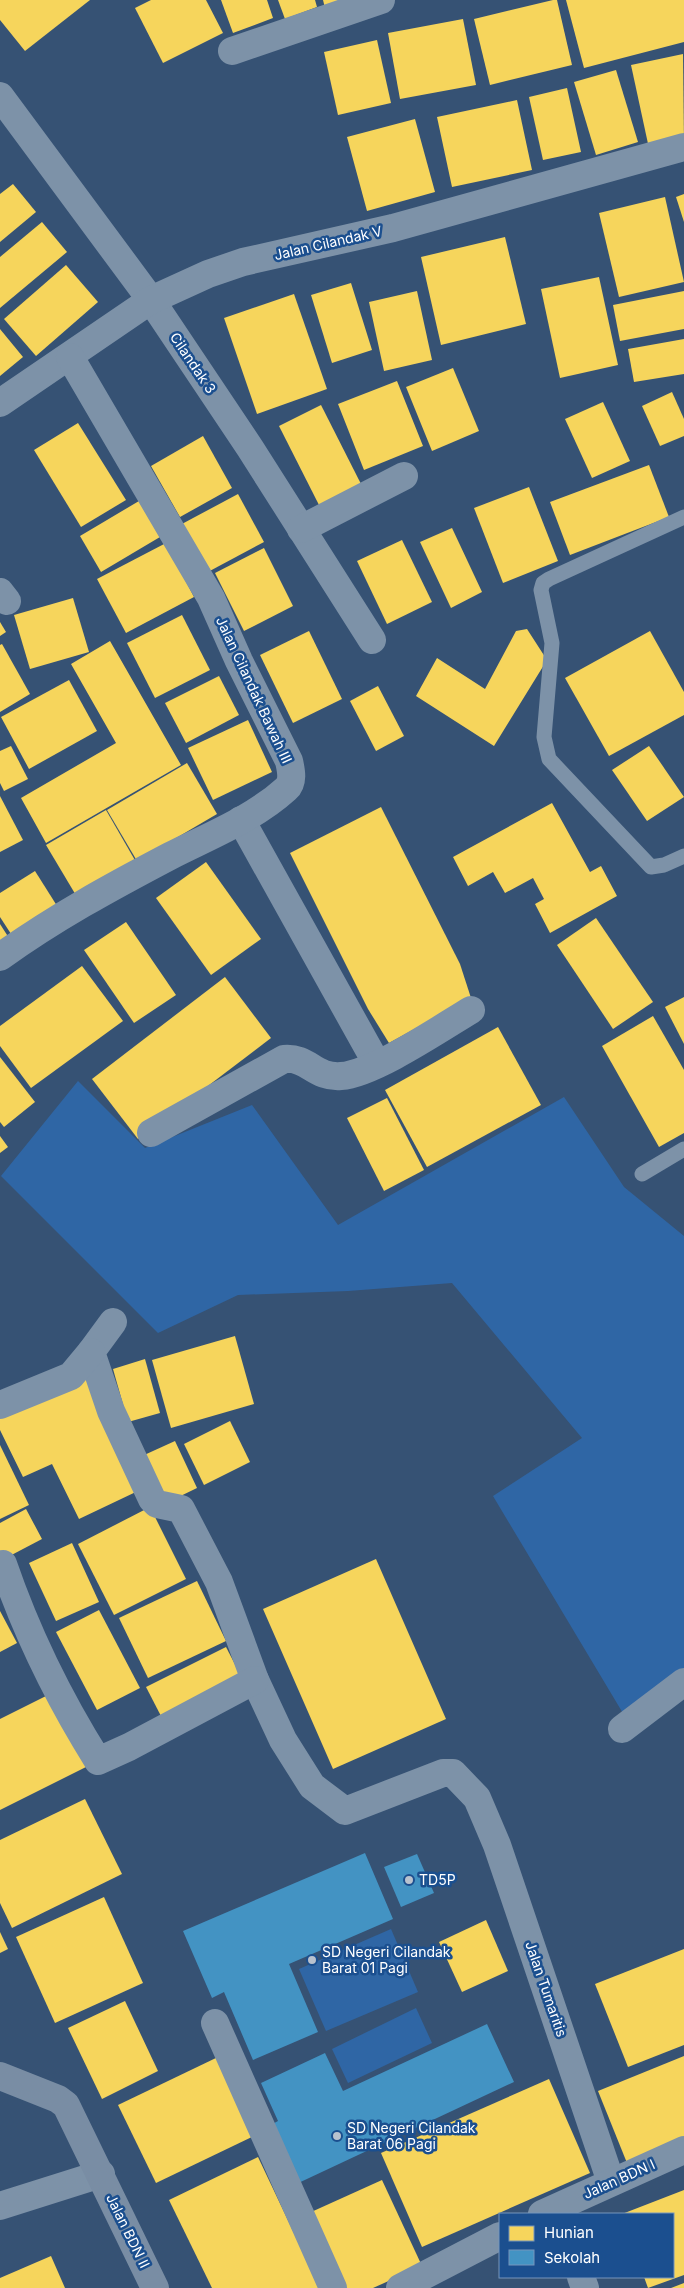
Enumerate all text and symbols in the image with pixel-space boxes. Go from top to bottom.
street label: Jalan Cilandak V [272,222,384,263]
street label: Cilandak 3 [167,329,220,396]
street label: Jalan Cilandak Bawah III [213,614,296,766]
place label: TD5P [419,1871,456,1888]
marker: TD5P [403,1874,415,1886]
street label: Jalan Tumaritis [522,1939,571,2039]
place label: SD Negeri Cilandak Barat 01 Pagi [322,1943,451,1976]
marker: SD Negeri Cilandak Barat 01 Pagi [306,1954,318,1966]
place label: SD Negeri Cilandak Barat 06 Pagi [347,2119,476,2152]
marker: SD Negeri Cilandak Barat 06 Pagi [331,2130,343,2142]
street label: Jalan BDN I [580,2155,657,2202]
street label: Jalan BDN II [103,2191,154,2271]
legend [499,2213,674,2278]
text: Hunian [544,2223,594,2242]
text: Sekolah [544,2248,600,2267]

